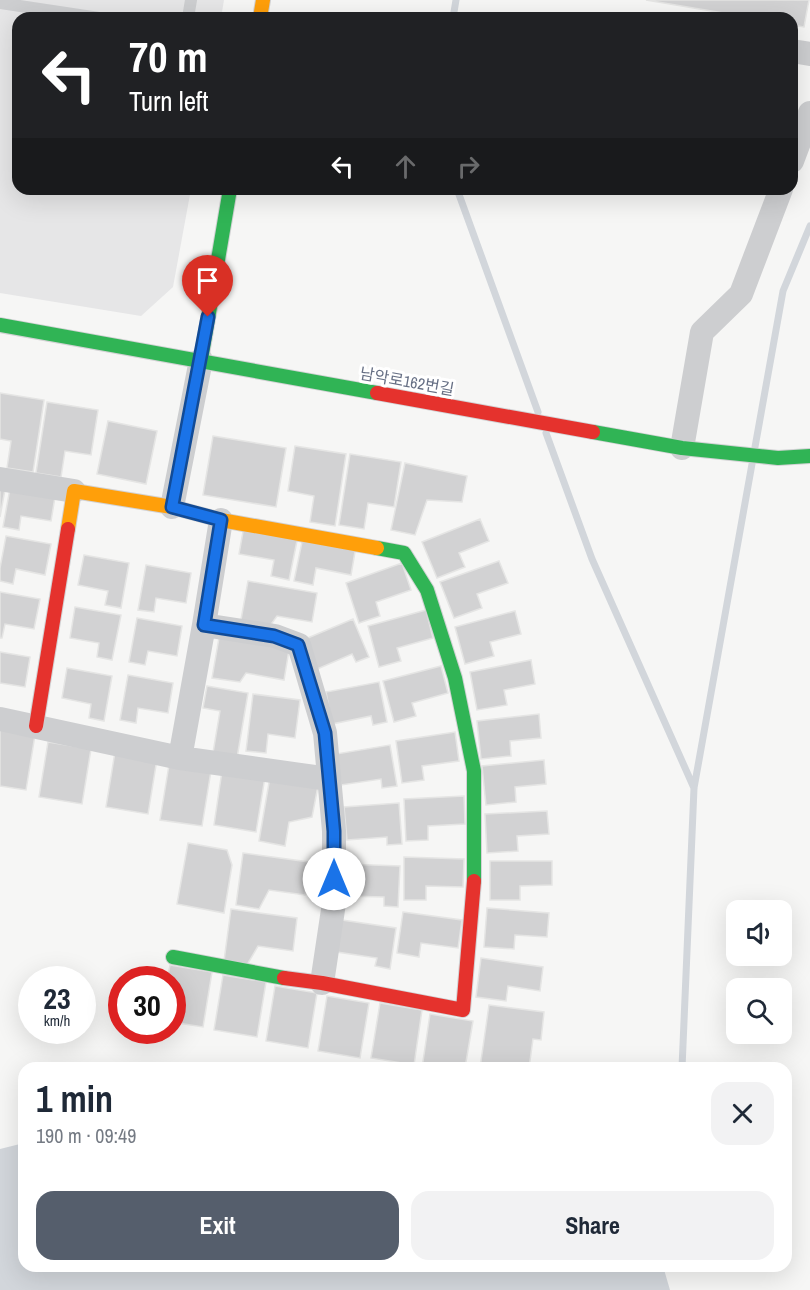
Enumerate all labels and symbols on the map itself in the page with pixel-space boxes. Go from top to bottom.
pin [182,255,233,317]
street label: 남악로162번길 [358,362,456,400]
position arrow [302,847,366,911]
speed limit sign: 30 [108,966,186,1044]

